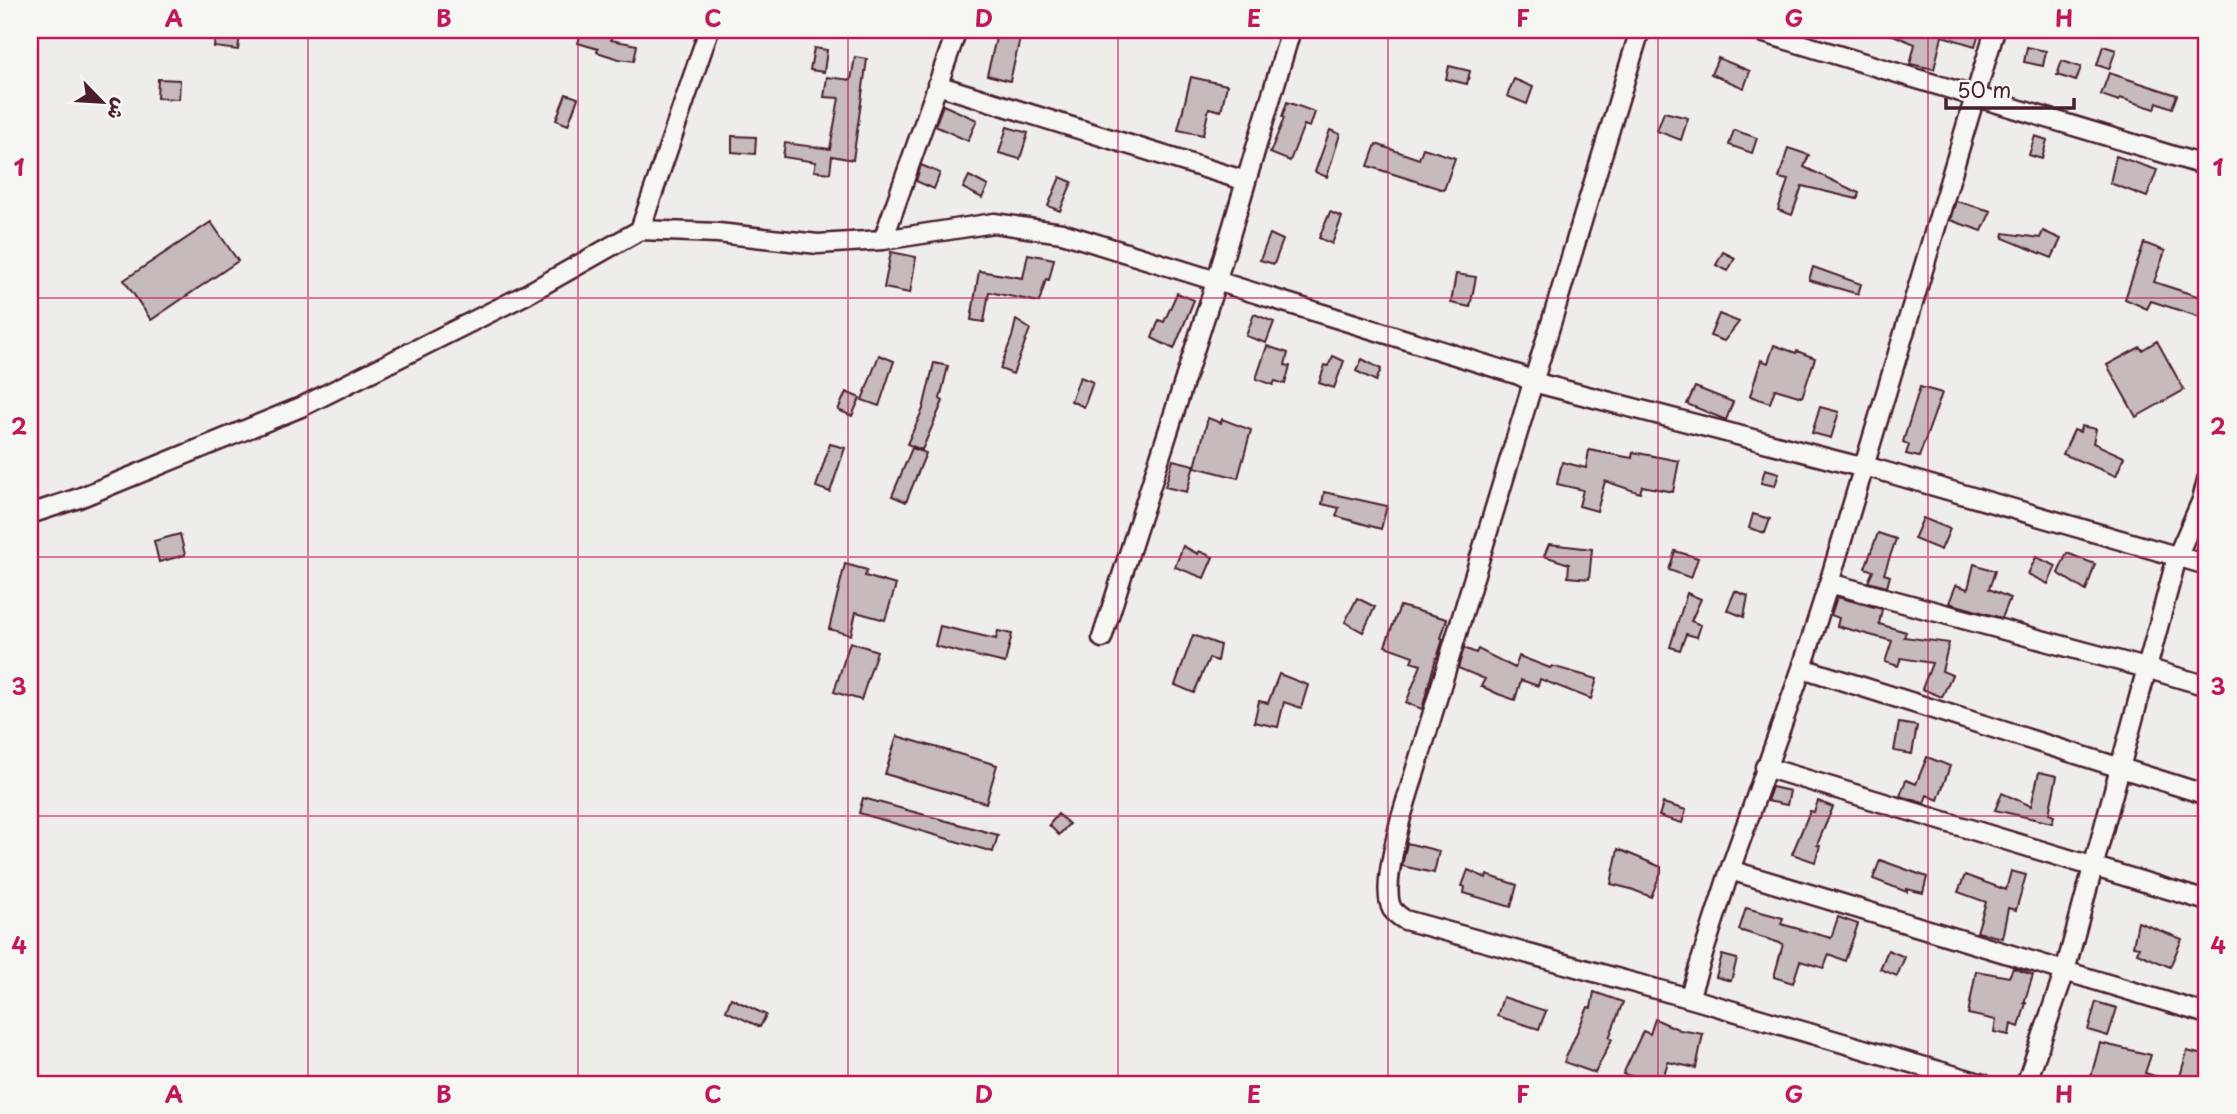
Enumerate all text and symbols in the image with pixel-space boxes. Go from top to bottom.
text: A [165,0,183,35]
text: B [436,0,452,35]
text: C [704,0,722,35]
text: D [975,0,993,35]
text: E [1247,0,1261,35]
text: F [1516,0,1530,35]
text: G [1785,0,1803,35]
text: H [2055,0,2073,35]
north arrow [66,66,136,136]
scale bar [1946,66,2074,110]
text: 50 m [1957,73,2011,105]
text: ش [101,94,135,125]
text: 1 [14,149,25,184]
text: 1 [2213,149,2224,184]
text: 2 [11,408,27,443]
text: 2 [2210,408,2226,443]
text: 3 [11,668,27,703]
text: 3 [2210,668,2226,703]
text: 4 [11,927,27,962]
text: 4 [2210,927,2226,962]
text: A [165,1076,183,1111]
text: B [436,1076,452,1111]
text: C [704,1076,722,1111]
text: D [975,1076,993,1111]
text: E [1247,1076,1261,1111]
text: F [1516,1076,1530,1111]
text: G [1785,1076,1803,1111]
text: H [2055,1076,2073,1111]

